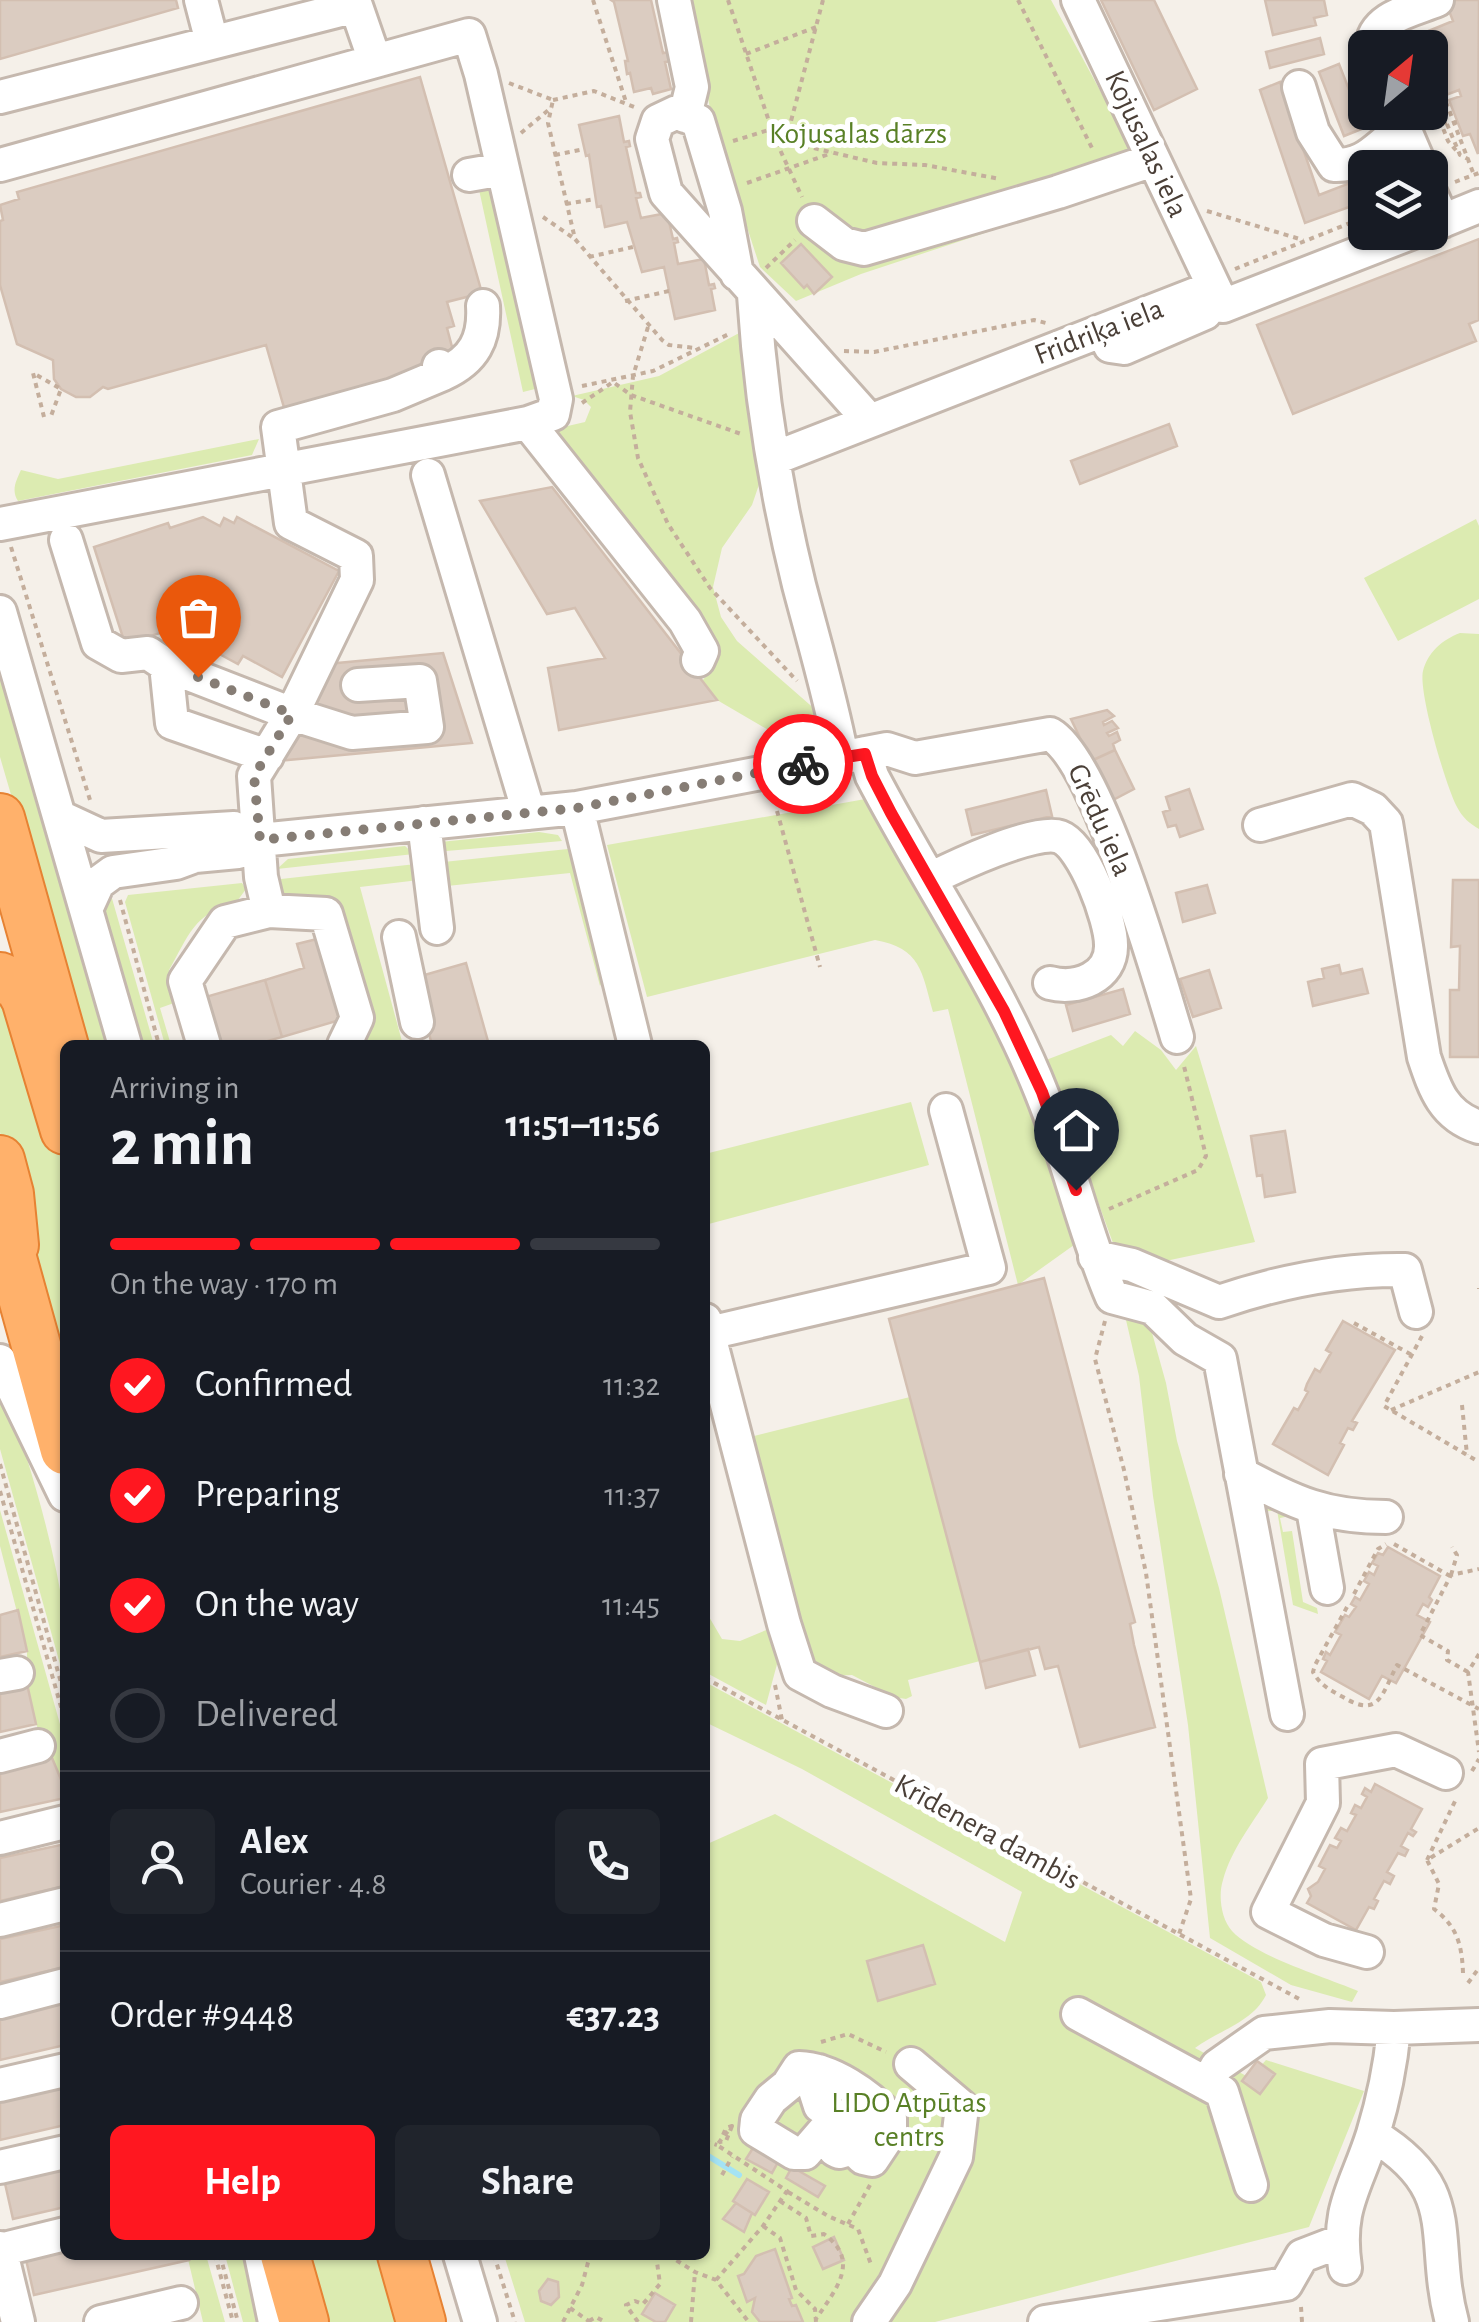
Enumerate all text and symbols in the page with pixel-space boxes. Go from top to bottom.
north arrow [1348,30,1448,130]
map controls [1348,30,1448,250]
street label: Kojusalas iela [1099,66,1193,222]
park label: Kojusalas dārzs [769,119,947,149]
button: layers [1348,150,1448,250]
street label: Fridriķa iela [1030,294,1168,372]
pin [156,575,241,678]
icon: bag [171,590,226,645]
courier [753,714,853,814]
icon: bike [776,737,831,792]
street label: Grēdu iela [1062,760,1138,880]
text: Arriving in [110,1072,239,1104]
pin [1034,1088,1119,1191]
icon: home [1049,1103,1104,1158]
text: 11:51–11:56 [505,1106,660,1144]
text: 2 min [110,1112,254,1177]
text: On the way · 170 m [110,1268,338,1300]
icon: check [110,1358,165,1413]
text: Confirmed [195,1366,352,1404]
text: 11:32 [603,1369,660,1401]
icon: check [110,1468,165,1523]
text: Preparing [195,1476,340,1514]
text: 11:37 [604,1479,660,1511]
icon: check [110,1578,165,1633]
text: On the way [195,1586,359,1624]
text: 11:45 [602,1589,660,1621]
text: Delivered [195,1696,338,1734]
street label: Krīdenera dambis [889,1769,1085,1895]
button: person [110,1809,215,1914]
button: phone [555,1809,660,1914]
text: Alex [240,1823,309,1861]
text: Courier · 4.8 [240,1868,387,1900]
text: Order #9448 [110,1997,294,2035]
text: €37.23 [566,1997,660,2035]
park label: LIDO Atpūtas centrs [831,2088,987,2152]
button: Help [110,2125,375,2240]
button: Share [395,2125,660,2240]

